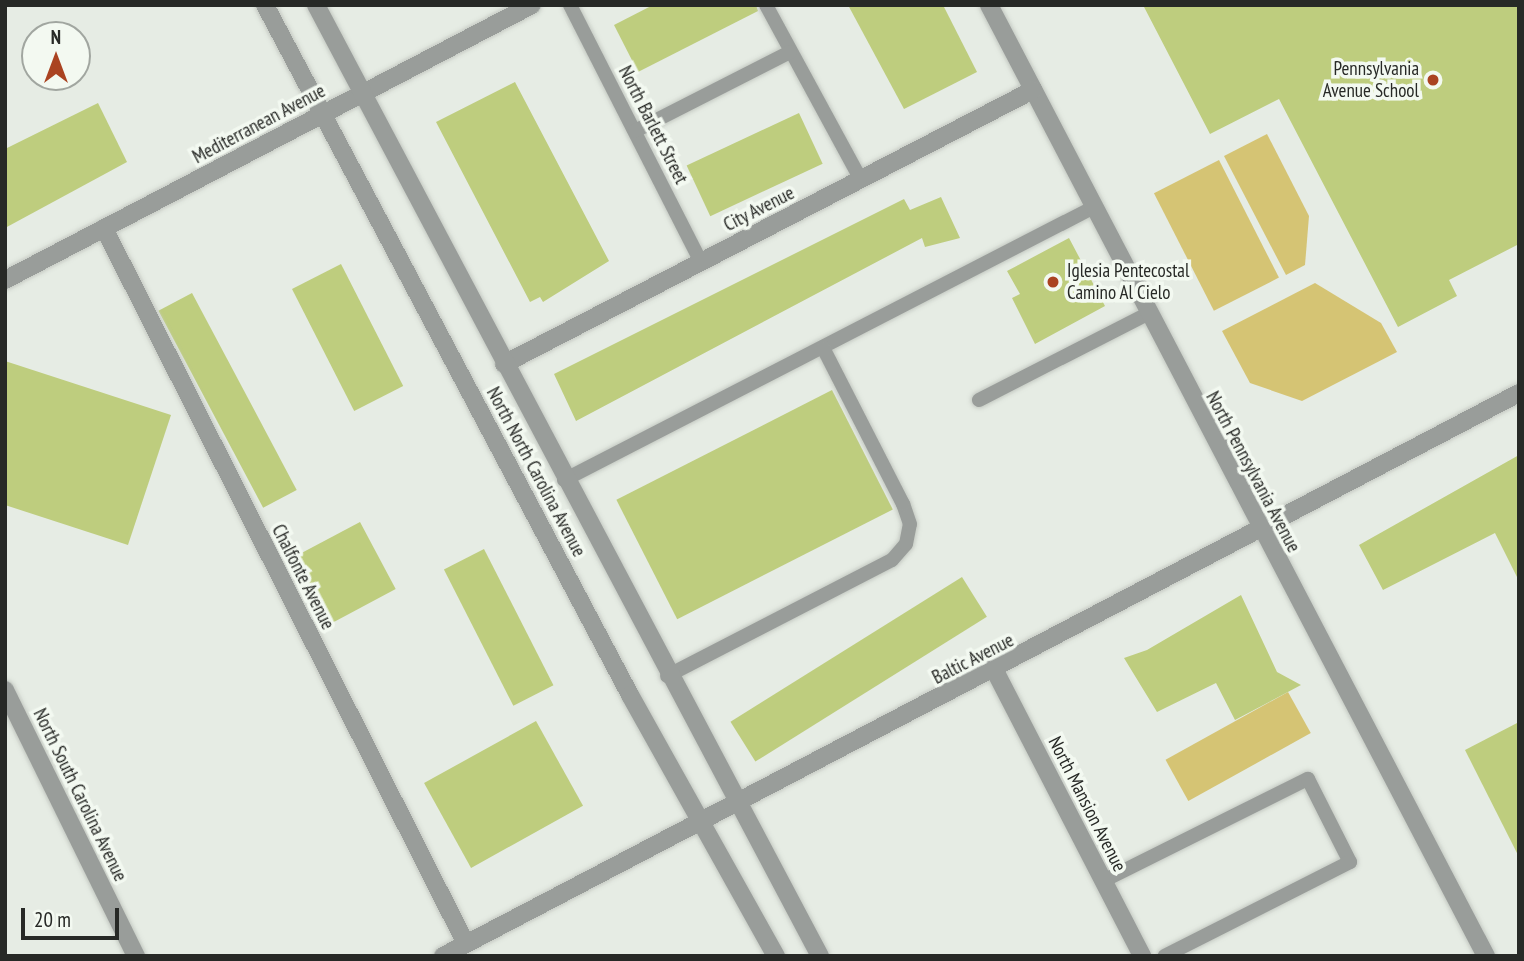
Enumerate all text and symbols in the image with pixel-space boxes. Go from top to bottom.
north arrow [21,21,91,91]
text: N [51,25,61,49]
place label: Pennsylvania Avenue School [1323,58,1419,102]
street label: North Barlett Street [613,62,693,188]
marker: Pennsylvania Avenue School [1425,72,1441,88]
street label: Mediterranean Avenue [189,79,329,169]
street label: City Avenue [719,181,799,237]
place label: Iglesia Pentecostal Camino Al Cielo [1067,260,1189,304]
marker: Iglesia Pentecostal Camino Al Cielo [1045,274,1061,290]
street label: North North Carolina Avenue [481,383,591,561]
street label: North Pennsylvania Avenue [1201,387,1305,557]
street label: Chalfonte Avenue [267,520,339,634]
street label: Baltic Avenue [928,629,1018,689]
street label: North South Carolina Avenue [28,705,132,885]
street label: North Mansion Avenue [1043,732,1131,876]
scale bar [24,894,122,938]
text: 20 m [34,906,71,933]

